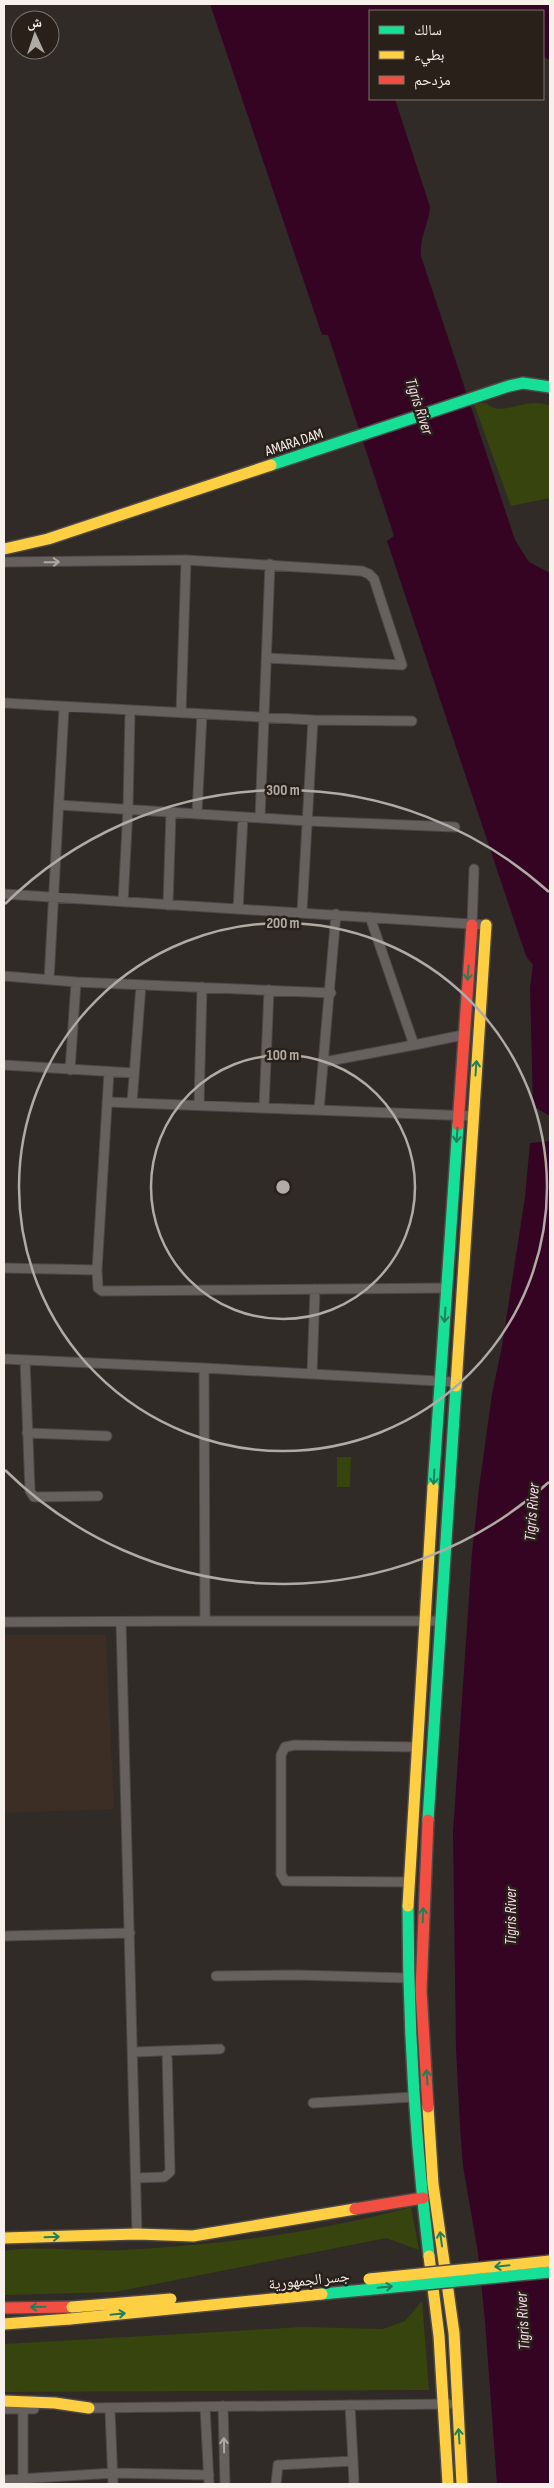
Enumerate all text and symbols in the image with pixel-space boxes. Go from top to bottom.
north arrow [10,10,60,60]
legend [369,10,544,100]
text: ش [26,14,42,31]
text: سالك [414,21,442,40]
text: بطيء [414,46,444,67]
text: مزدحم [414,71,451,90]
water label: Tigris River [401,376,437,437]
street label: AMARA DAM [262,424,326,461]
one-way arrow [44,557,60,567]
text: 300 m [266,781,300,800]
text: 200 m [266,914,300,933]
one-way arrow [464,965,473,981]
text: 100 m [267,1046,299,1065]
one-way arrow [472,1060,481,1076]
one-way arrow [452,1127,461,1143]
centre of rings [274,1178,292,1196]
one-way arrow [440,1307,450,1323]
one-way arrow [430,1469,439,1485]
water label: Tigris River [521,1482,544,1542]
water label: Tigris River [502,1886,521,1945]
one-way arrow [418,1907,427,1923]
one-way arrow [422,2070,431,2086]
one-way arrow [436,2231,446,2247]
one-way arrow [44,2232,60,2241]
one-way arrow [494,2261,510,2271]
street label: جسر الجمهورية [268,2267,351,2294]
one-way arrow [376,2282,392,2292]
water label: Tigris River [512,2291,535,2350]
one-way arrow [30,2302,46,2312]
one-way arrow [110,2309,126,2319]
one-way arrow [454,2428,463,2444]
one-way arrow [220,2438,229,2454]

